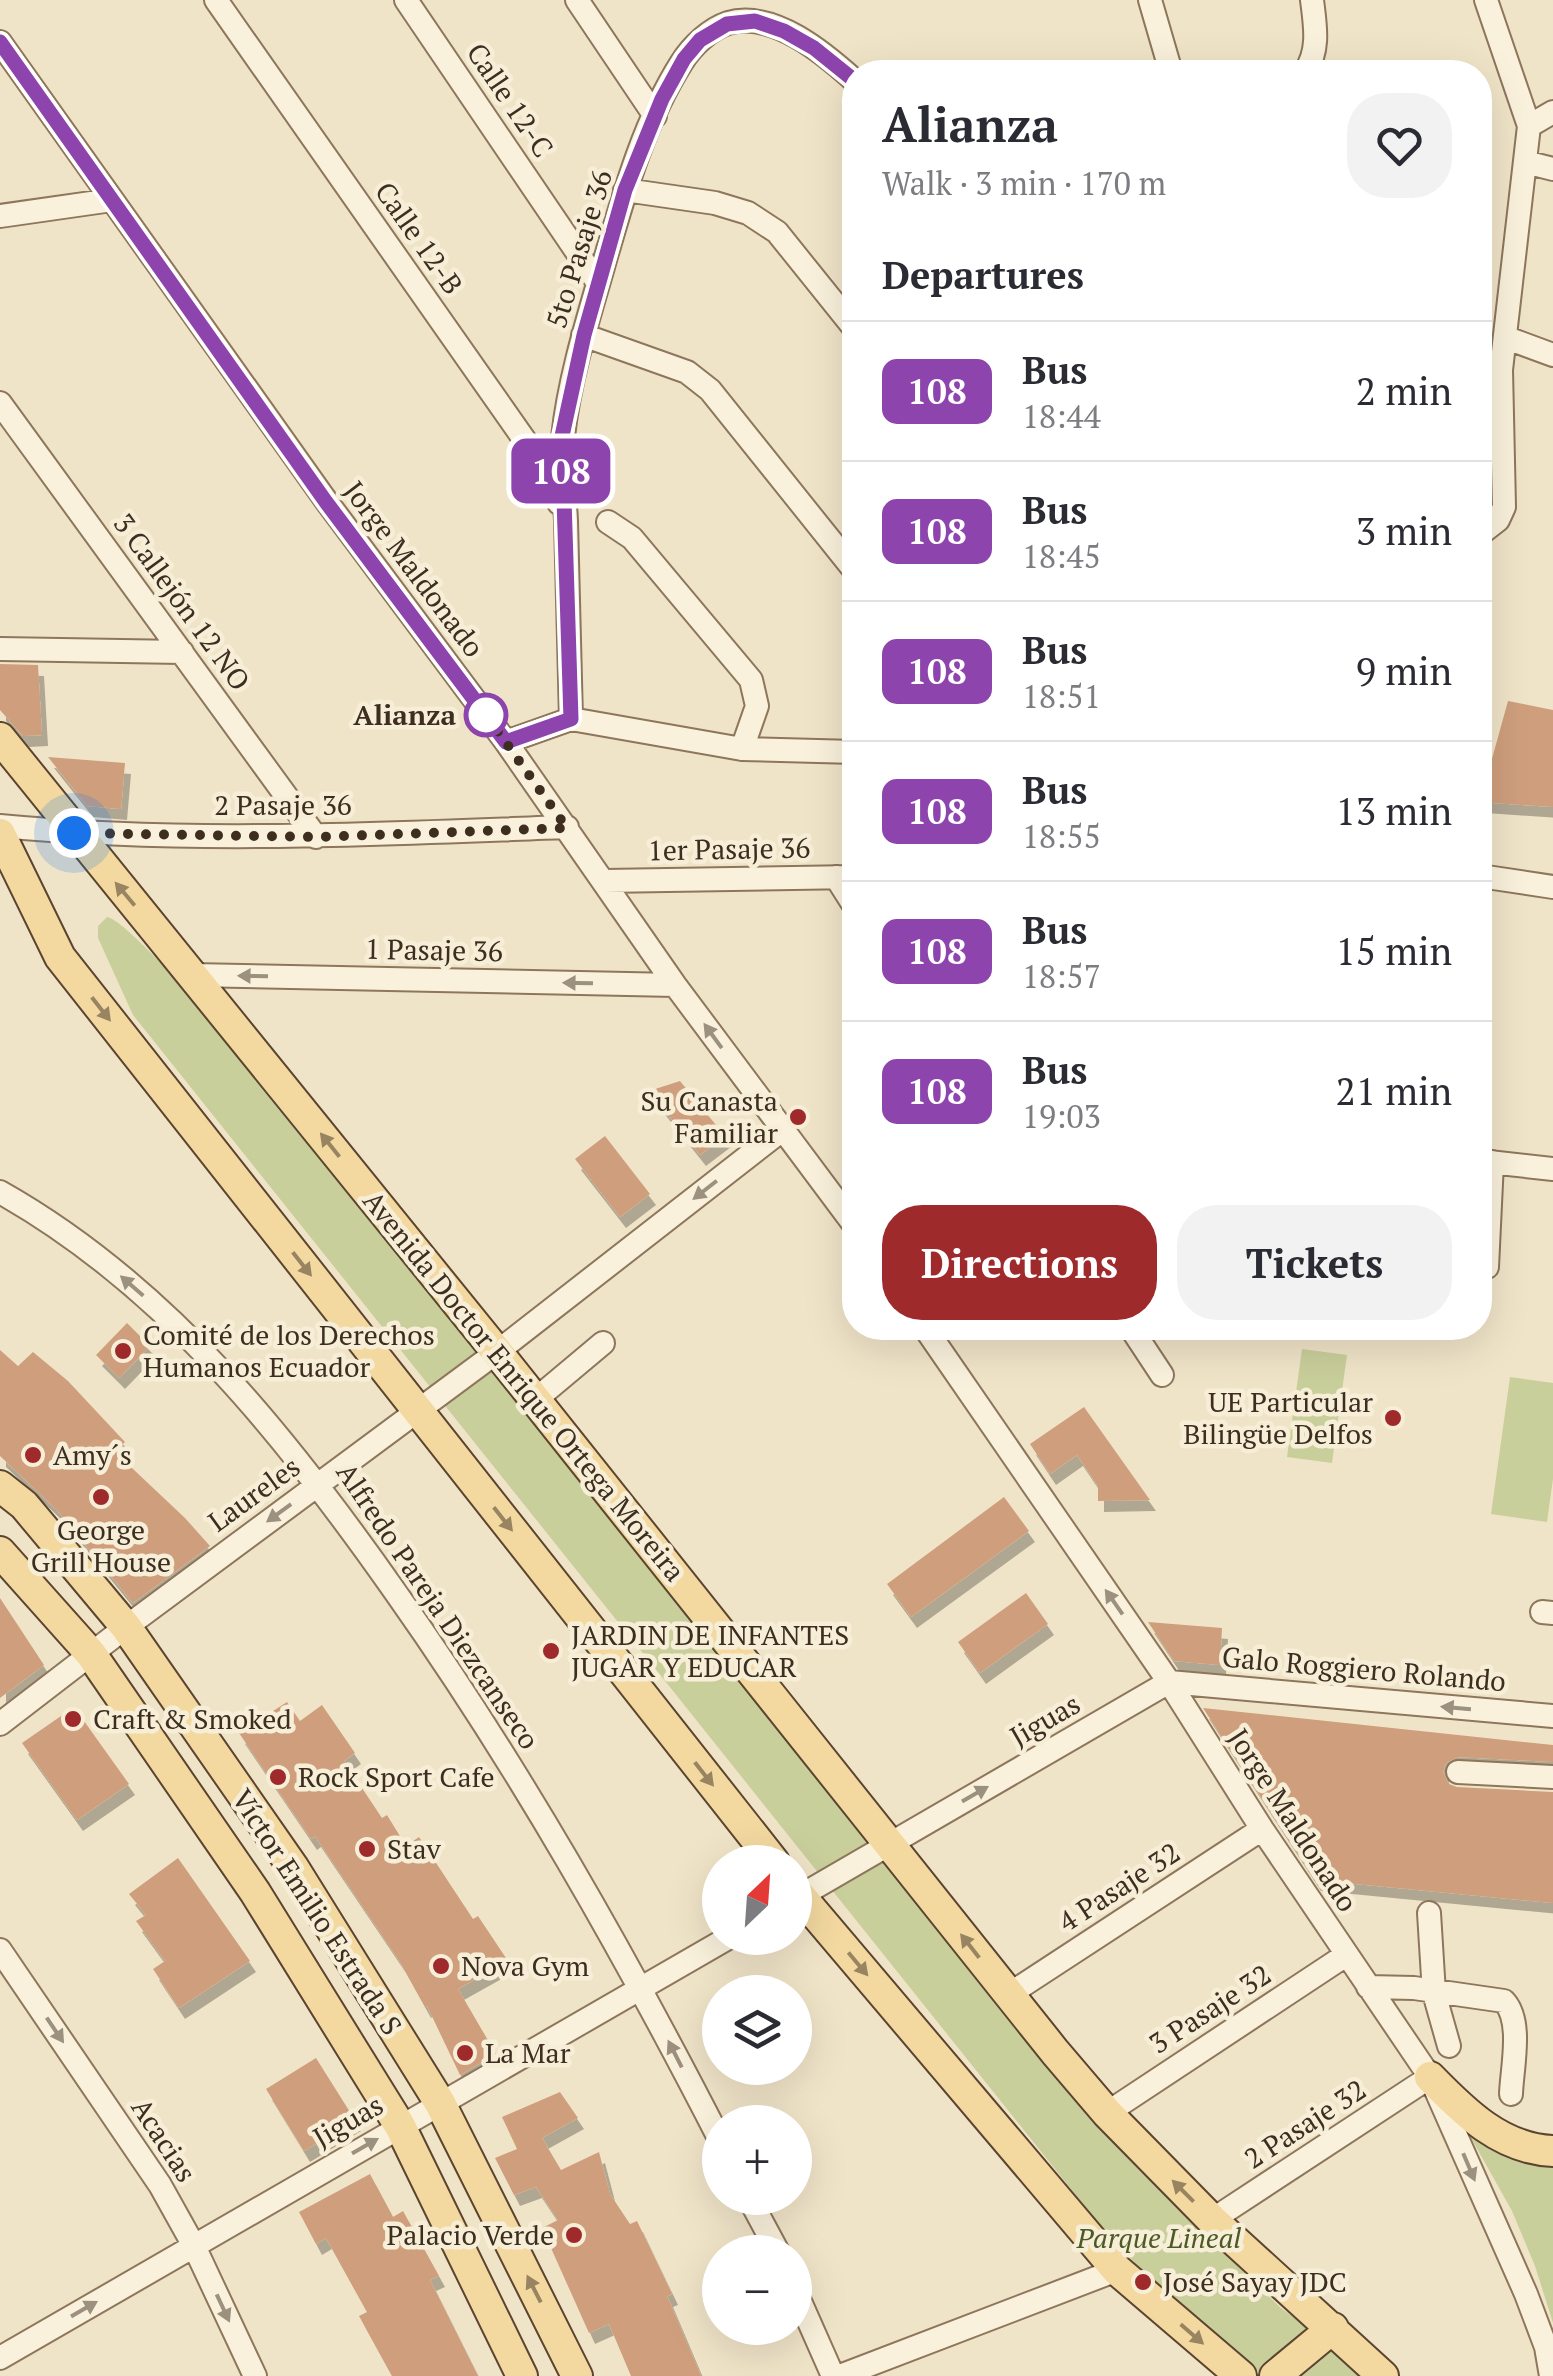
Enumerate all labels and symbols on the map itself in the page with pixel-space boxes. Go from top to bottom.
street label: Calle 12-C [459,36,562,164]
street label: 5to Pasaje 36 [537,165,620,332]
street label: Calle 12-B [367,174,472,301]
line badge: 108 [504,438,618,504]
street label: Jorge Maldonado [336,473,493,664]
street label: 3 Callejón 12 NO [106,506,259,697]
marker: Alianza [465,694,507,736]
place label: Alianza [353,696,456,733]
street label: 2 Pasaje 36 [214,786,352,823]
your location [49,808,99,858]
street label: 1er Pasaje 36 [647,829,811,868]
one-way arrow [114,881,136,906]
street label: 1 Pasaje 36 [365,930,503,969]
one-way arrow [236,968,268,984]
one-way arrow [561,974,593,990]
one-way arrow [90,996,110,1022]
one-way arrow [704,1023,723,1049]
place label: Su Canasta Familiar [641,1082,778,1151]
marker: Su Canasta Familiar [787,1106,809,1128]
one-way arrow [320,1133,341,1158]
one-way arrow [692,1179,718,1200]
street label: Avenida Doctor Enrique Ortega Moreira [355,1183,694,1589]
one-way arrow [291,1251,312,1277]
one-way arrow [120,1275,145,1297]
place label: Comité de los Derechos Humanos Ecuador [143,1316,435,1385]
marker: Comité de los Derechos Humanos Ecuador [112,1340,134,1362]
place label: UE Particular Bilingüe Delfos [1183,1383,1373,1452]
marker: UE Particular Bilingüe Delfos [1382,1407,1404,1429]
place label: Amy´s [53,1436,132,1473]
marker: Amy´s [22,1444,44,1466]
street label: Laureles [200,1448,307,1539]
street label: Alfredo Pareja Diezcanseco [329,1455,548,1756]
marker: George Grill House [90,1486,112,1508]
one-way arrow [266,1503,292,1523]
one-way arrow [493,1506,513,1532]
place label: George Grill House [31,1511,171,1580]
one-way arrow [1105,1589,1124,1616]
place label: JARDIN DE INFANTES JUGAR Y EDUCAR [571,1616,849,1685]
street label: Galo Roggiero Rolando [1221,1638,1508,1699]
marker: JARDIN DE INFANTES JUGAR Y EDUCAR [540,1640,562,1662]
street label: Jiguas [1003,1685,1086,1754]
one-way arrow [1439,1699,1471,1715]
place label: Craft & Smoked [93,1700,292,1737]
marker: Craft & Smoked [62,1708,84,1730]
street label: Jorge Maldonado [1220,1721,1366,1918]
place label: Rock Sport Cafe [298,1758,495,1795]
one-way arrow [694,1761,715,1787]
marker: Rock Sport Cafe [267,1766,289,1788]
street label: Víctor Emilio Estrada S [224,1782,411,2042]
one-way arrow [961,1786,990,1803]
place label: Stav [387,1830,442,1867]
street label: 4 Pasaje 32 [1051,1834,1187,1940]
marker: Stav [356,1838,378,1860]
north arrow [702,1845,812,1955]
one-way arrow [961,1933,981,1959]
place label: Nova Gym [461,1947,589,1984]
one-way arrow [846,1951,868,1976]
marker: Nova Gym [430,1955,452,1977]
street label: 3 Pasaje 32 [1142,1956,1278,2062]
one-way arrow [45,2017,63,2044]
place label: La Mar [485,2034,571,2071]
one-way arrow [667,2039,684,2068]
marker: La Mar [454,2042,476,2064]
street label: 2 Pasaje 32 [1237,2071,1373,2177]
street label: Jiguas [306,2086,389,2155]
street label: Acacias [124,2091,205,2189]
one-way arrow [351,2138,380,2155]
one-way arrow [1461,2152,1477,2182]
one-way arrow [1172,2180,1196,2203]
place label: Palacio Verde [387,2216,554,2253]
park label: Parque Lineal [1076,2219,1242,2256]
marker: Palacio Verde [563,2224,585,2246]
place label: José Sayay JDC [1163,2263,1347,2300]
marker: José Sayay JDC [1132,2271,1154,2293]
one-way arrow [526,2274,543,2303]
one-way arrow [215,2293,231,2323]
one-way arrow [70,2301,99,2318]
one-way arrow [1180,2323,1205,2345]

